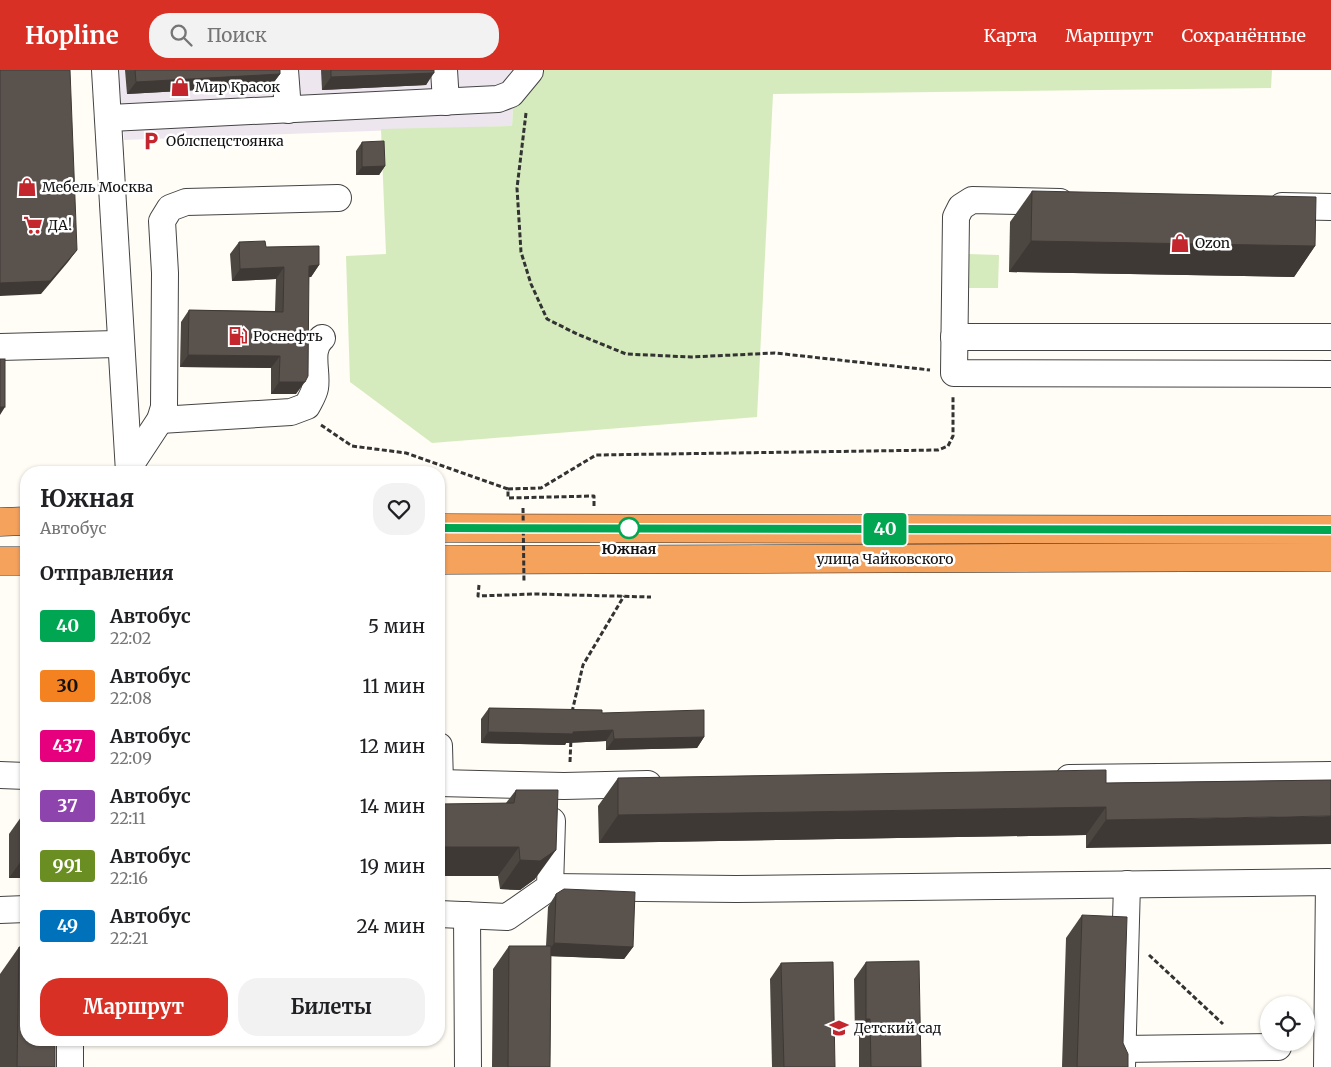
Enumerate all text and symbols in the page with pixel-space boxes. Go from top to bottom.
search box [149,13,499,58]
text: Hopline [25,20,119,51]
icon: search [167,21,195,49]
text: Поиск [207,23,267,47]
text: Карта [984,24,1037,47]
text: Маршрут [1065,24,1153,47]
text: Сохранённые [1181,24,1306,47]
shop icon: Мир Красок [169,76,191,98]
place label: Мир Красок [195,78,280,96]
parking icon: Облспецстоянка [140,130,162,152]
place label: Облспецстоянка [166,132,284,150]
shop icon: Мебель Москва [16,176,38,198]
place label: Мебель Москва [42,178,154,196]
supermarket icon: ДА! [22,214,44,236]
place label: ДА! [48,216,72,234]
shop icon: Ozon [1169,232,1191,254]
place label: Ozon [1195,234,1230,252]
fuel station icon: Роснефть [227,325,249,347]
place label: Роснефть [253,327,323,345]
text: Южная [40,483,134,514]
button: heart [373,483,425,535]
line badge: 40 [862,513,908,545]
marker: Южная [618,517,640,539]
text: 40 [873,517,897,540]
text: Автобус [40,518,107,538]
place label: Южная [602,540,657,558]
street label: улица Чайковского [816,550,954,568]
text: Отправления [40,561,174,585]
text: Автобус [110,604,191,628]
text: 40 [56,614,79,637]
text: 5 мин [368,614,425,638]
text: 22:02 [110,628,151,648]
text: Автобус [110,664,191,688]
text: 30 [56,674,79,697]
text: 11 мин [362,674,425,698]
text: 22:08 [110,688,152,708]
text: Автобус [110,724,191,748]
text: 437 [52,734,83,757]
text: 12 мин [359,734,425,758]
text: 22:09 [110,748,152,768]
text: Автобус [110,784,191,808]
text: 37 [57,794,78,817]
text: 14 мин [360,794,425,818]
text: 22:11 [110,808,146,828]
text: Автобус [110,844,191,868]
text: 991 [53,854,82,877]
text: 19 мин [360,854,425,878]
text: 22:16 [110,868,148,888]
text: Автобус [110,904,191,928]
text: 49 [57,914,78,937]
text: 24 мин [357,914,425,938]
text: 22:21 [110,928,148,948]
button: Маршрут [40,978,228,1036]
button: Билеты [238,978,425,1036]
map controls [1260,996,1315,1051]
button: locate [1260,996,1315,1051]
school or university icon: Детский сад [828,1017,850,1039]
place label: Детский сад [854,1019,942,1037]

